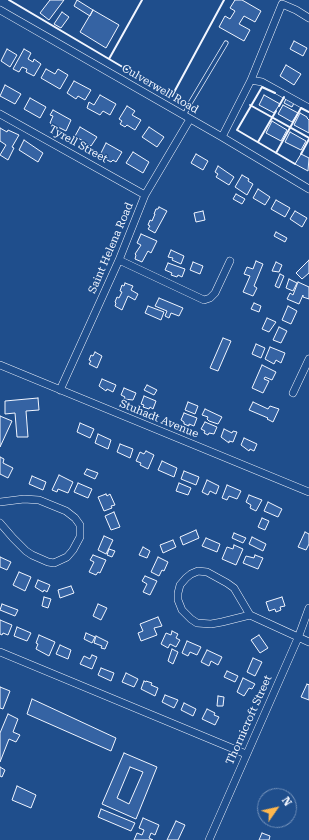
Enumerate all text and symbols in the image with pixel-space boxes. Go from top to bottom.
street label: Culverwell Road [119,62,201,116]
street label: Tyrell Street [46,122,110,166]
street label: Saint Helena Road [86,200,136,296]
street label: Stuhadt Avenue [118,397,200,441]
street label: Thornicroft Street [223,673,275,767]
north arrow [257,788,297,828]
text: N [279,794,294,809]

